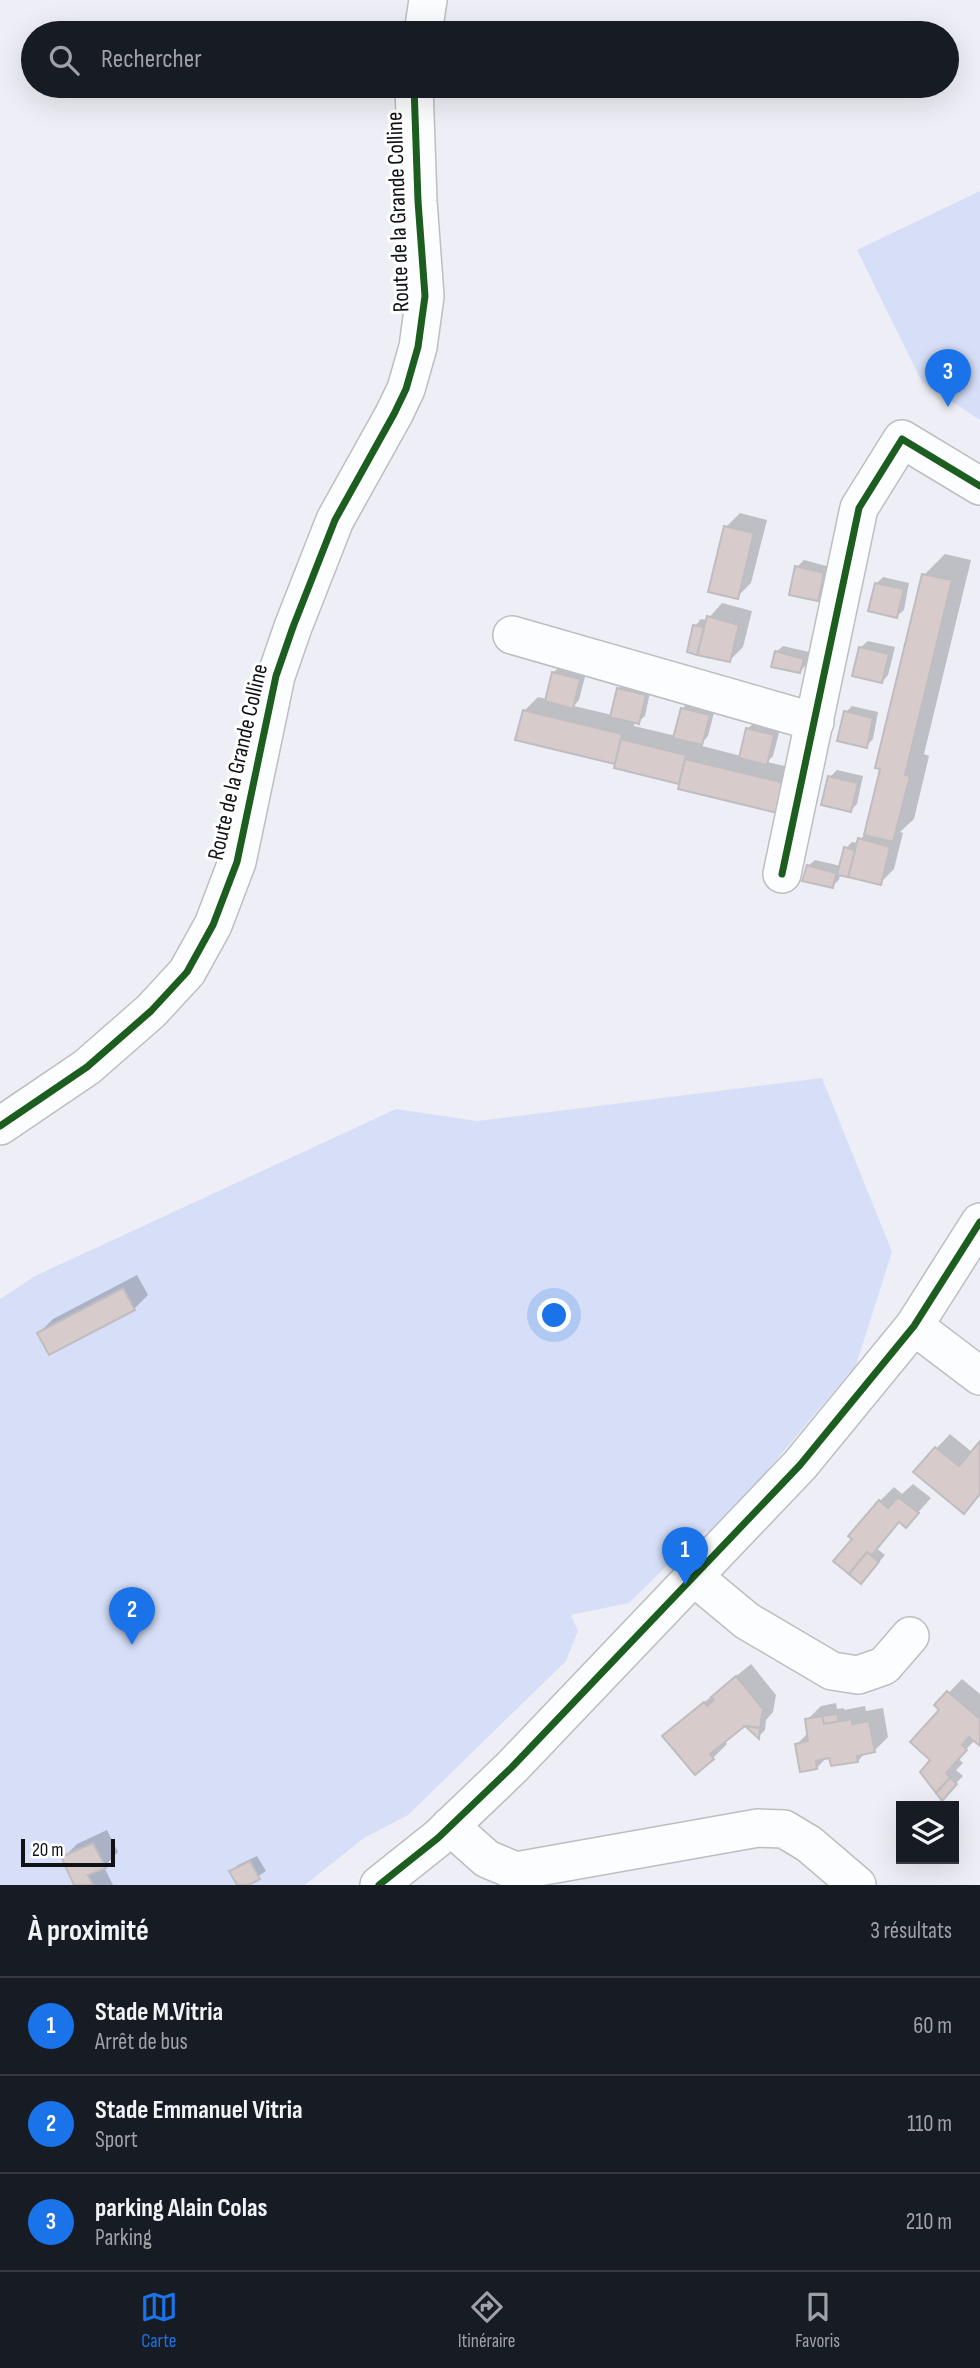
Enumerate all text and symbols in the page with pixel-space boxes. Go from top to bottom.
search box [21,21,959,98]
icon: search [45,41,83,79]
text: Rechercher [101,44,202,75]
street label: Route de la Grande Colline [381,111,415,313]
pin: 3 [925,349,971,407]
street label: Route de la Grande Colline [202,661,274,863]
your location [537,1298,571,1332]
pin: 1 [662,1527,708,1585]
pin: 2 [109,1587,155,1645]
map controls [896,1801,959,1864]
button: layers [896,1801,959,1864]
scale bar [21,1836,116,1868]
text: 20 m [32,1839,64,1862]
text: À proximité [28,1913,149,1949]
text: 3 résultats [870,1917,952,1945]
text: Stade M.Vitria [95,1997,223,2028]
text: 1 [46,2012,56,2040]
text: 60 m [913,2012,952,2040]
text: Arrêt de bus [95,2028,188,2056]
text: Stade Emmanuel Vitria [95,2095,303,2126]
text: 2 [46,2110,56,2138]
text: 110 m [907,2110,952,2138]
text: Sport [95,2126,138,2154]
text: parking Alain Colas [95,2193,268,2224]
text: 3 [46,2208,56,2236]
text: 210 m [906,2208,952,2236]
text: Parking [95,2224,152,2252]
tab: Carte [140,2288,178,2353]
tab: Itinéraire [458,2288,515,2353]
tab: Favoris [795,2288,840,2353]

